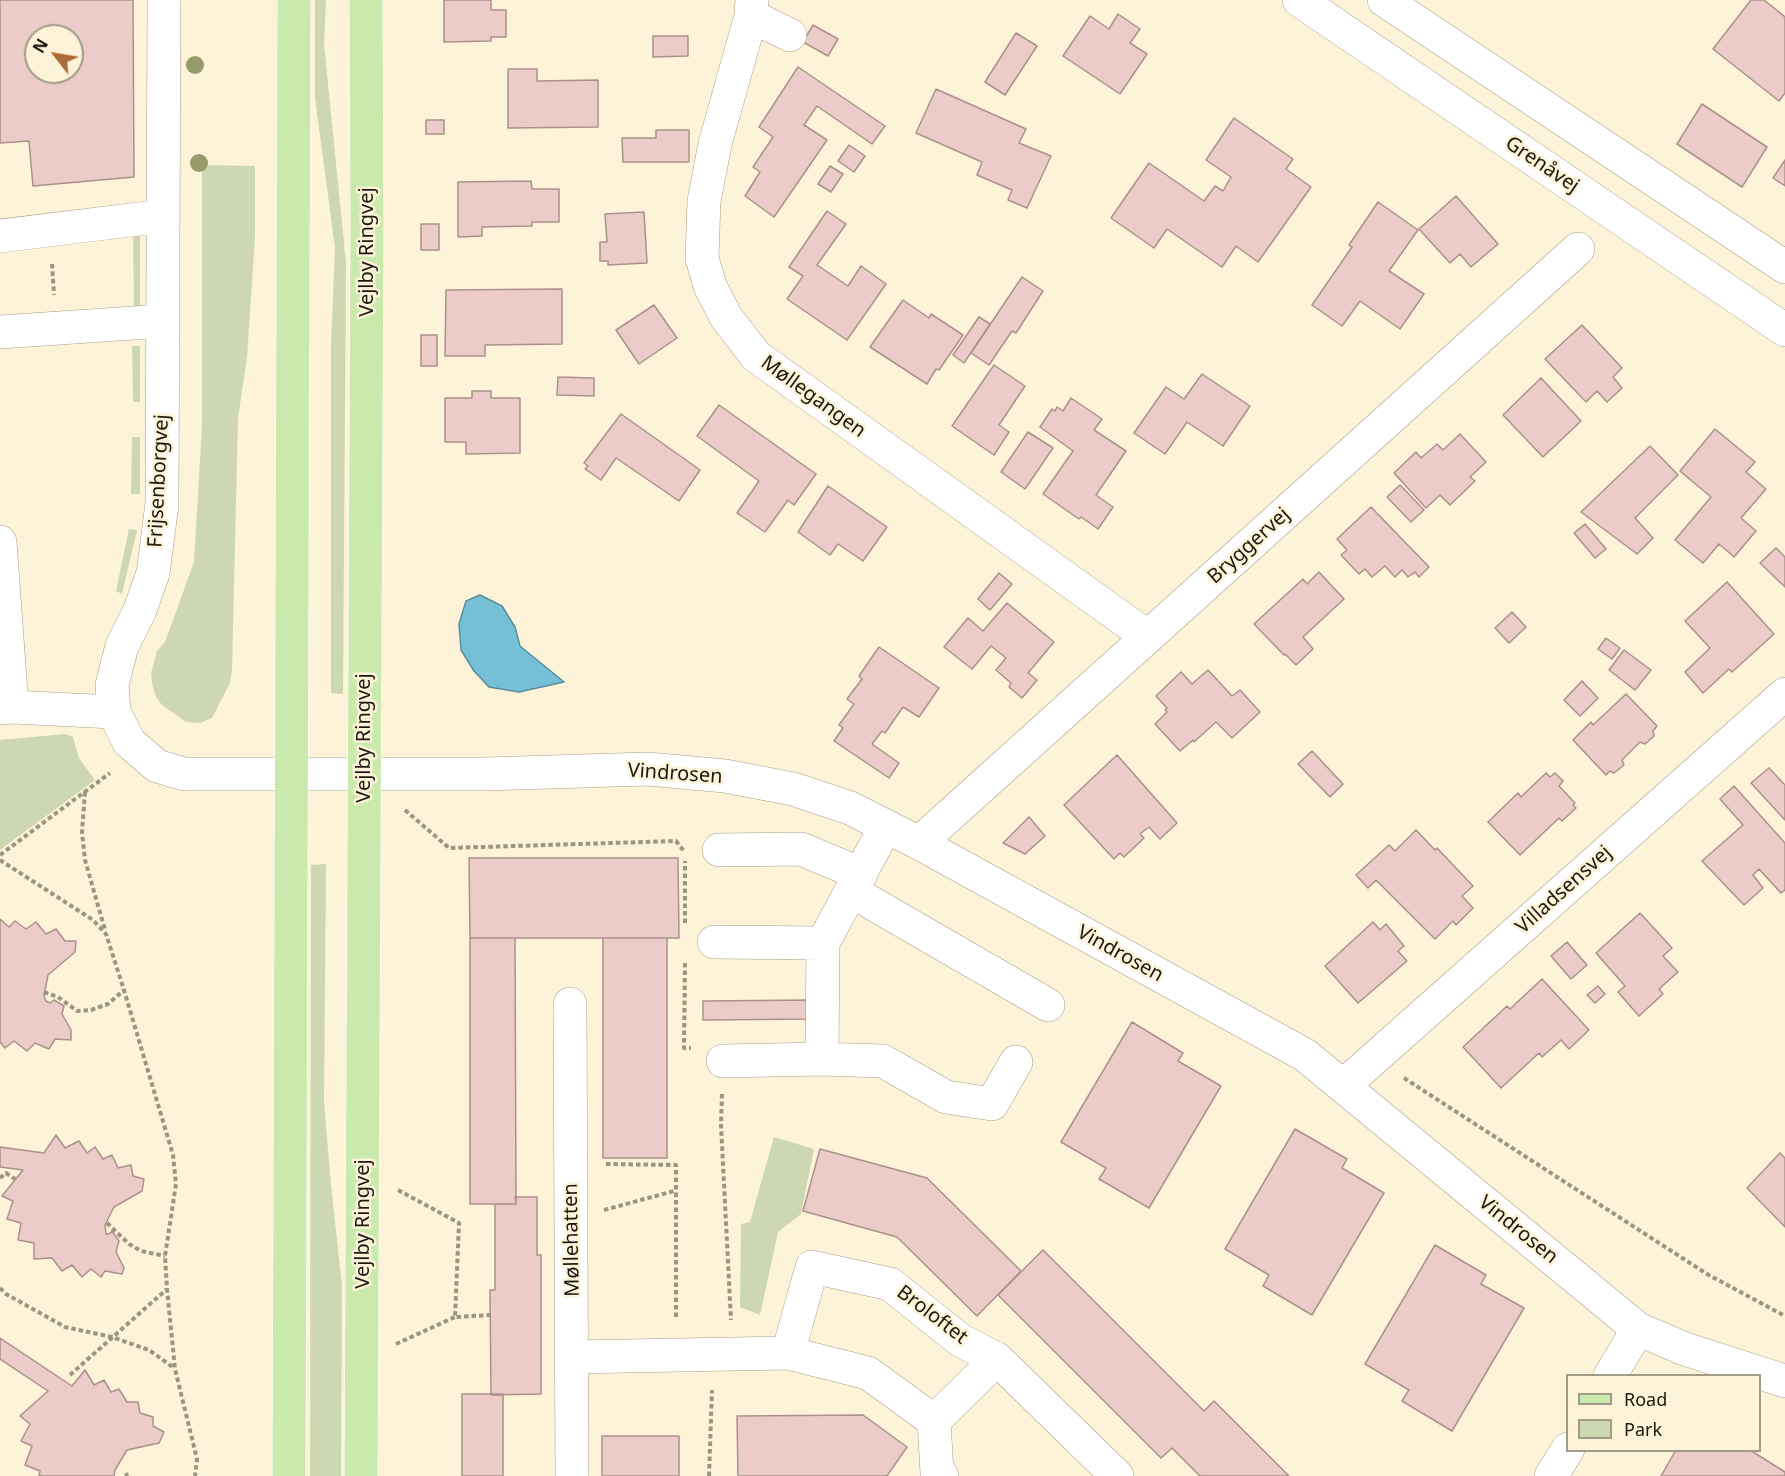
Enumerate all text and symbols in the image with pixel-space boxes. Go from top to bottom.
north arrow [24,24,84,84]
text: N [28,35,53,57]
street label: Grenåvej [1501,132,1583,198]
street label: Vejlby Ringvej [355,187,379,317]
street label: Møllegangen [756,351,870,443]
street label: Frijsenborgvej [144,414,174,548]
street label: Bryggervej [1203,503,1295,589]
street label: Vejlby Ringvej [352,673,376,803]
street label: Vindrosen [627,759,723,789]
street label: Villadsensvej [1511,841,1617,939]
street label: Vindrosen [1073,920,1167,988]
street label: Vejlby Ringvej [351,1159,375,1289]
street label: Møllehatten [559,1183,585,1297]
street label: Vindrosen [1474,1191,1562,1269]
street label: Broloftet [892,1280,972,1350]
legend [1566,1374,1761,1452]
text: Road [1624,1387,1667,1411]
text: Park [1624,1417,1662,1441]

